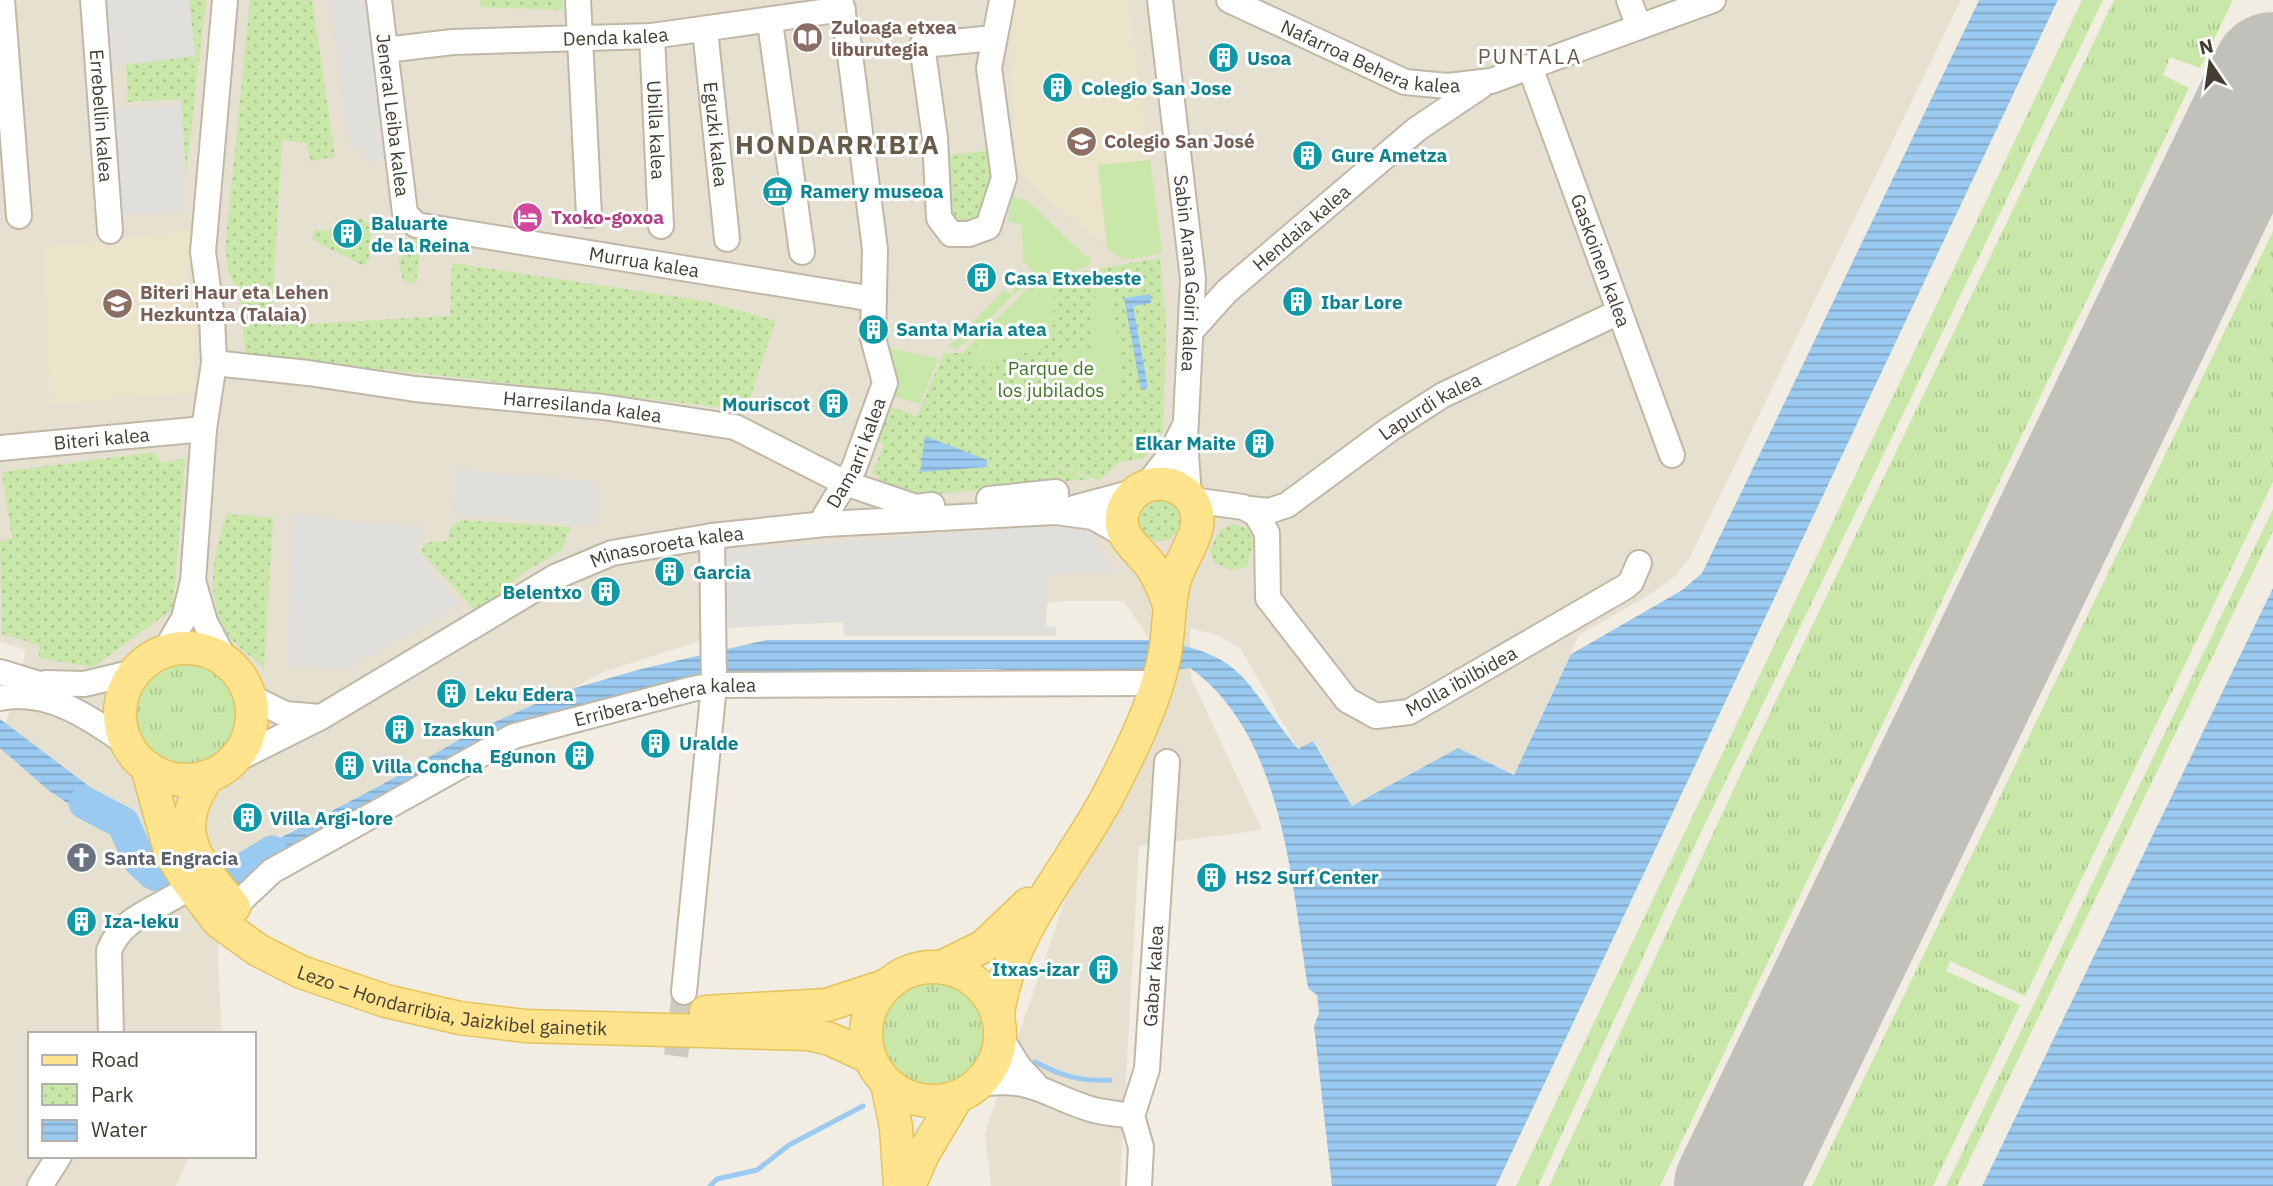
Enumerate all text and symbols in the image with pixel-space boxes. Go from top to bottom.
street label: Nafarroa Behera kalea [1277,14,1461,98]
place label: Zuloaga etxea liburutegia [831,15,957,61]
library icon: Zuloaga etxea liburutegia [791,21,825,55]
street label: Denda kalea [562,22,670,51]
north arrow [2175,28,2245,98]
street label: Jeneral Leiba kalea [371,32,415,198]
text: N [2197,33,2216,60]
building icon: Usoa [1207,41,1241,75]
district label: PUNTALA [1478,42,1582,70]
place label: Usoa [1247,46,1291,70]
street label: Errebellin kalea [85,48,118,183]
building icon: Colegio San Jose [1041,71,1075,105]
place label: Colegio San Jose [1081,76,1232,100]
street label: Ubilla kalea [642,80,671,180]
street label: Eguzki kalea [699,81,733,188]
school or university icon: Colegio San José [1064,124,1098,158]
district label: HONDARRIBIA [735,127,941,161]
place label: Colegio San José [1104,129,1255,153]
building icon: Gure Ametza [1291,138,1325,172]
place label: Gure Ametza [1331,143,1448,167]
museum icon: Ramery museoa [760,174,794,208]
street label: Sabin Arana Goiri kalea [1169,174,1205,372]
place label: Ramery museoa [800,179,944,203]
street label: Hendaia kalea [1247,179,1355,276]
street label: Gaskoinen kalea [1565,191,1636,330]
hotel icon: Txoko-goxoa [511,200,545,234]
place label: Txoko-goxoa [551,205,664,229]
place label: Baluarte de la Reina [371,211,470,257]
building icon: Baluarte de la Reina [331,217,365,251]
street label: Murrua kalea [587,241,701,283]
building icon: Casa Etxebeste [964,261,998,295]
place label: Casa Etxebeste [1004,266,1141,290]
place label: Biteri Haur eta Lehen Hezkuntza (Talaia) [140,280,329,326]
building icon: Ibar Lore [1281,285,1315,319]
school or university icon: Biteri Haur eta Lehen Hezkuntza (Talaia) [100,286,134,320]
place label: Ibar Lore [1321,290,1403,314]
building icon: Santa Maria atea [856,312,890,346]
place label: Santa Maria atea [896,317,1047,341]
park label: Parque de los jubilados [997,356,1105,402]
street label: Lapurdi kalea [1374,367,1484,445]
street label: Harresilanda kalea [502,385,663,428]
building icon: Mouriscot [816,387,850,421]
place label: Mouriscot [722,392,810,416]
street label: Damarri kalea [821,394,891,512]
street label: Biteri kalea [53,422,151,455]
building icon: Elkar Maite [1242,426,1276,460]
place label: Elkar Maite [1135,431,1236,455]
street label: Minasoroeta kalea [586,521,745,573]
building icon: Garcia [653,555,687,589]
place label: Garcia [693,560,751,584]
building icon: Belentxo [588,575,622,609]
place label: Belentxo [503,580,582,604]
street label: Molla ibilbidea [1401,640,1521,722]
street label: Erribera-behera kalea [571,673,756,732]
building icon: Leku Edera [435,677,469,711]
place label: Leku Edera [475,682,574,706]
building icon: Izaskun [383,712,417,746]
place label: Izaskun [423,717,495,741]
building icon: Uralde [639,726,673,760]
place label: Uralde [679,731,738,755]
building icon: Egunon [562,739,596,773]
place label: Egunon [489,744,556,768]
building icon: Villa Concha [332,749,366,783]
place label: Villa Concha [372,754,483,778]
building icon: Villa Argi-lore [230,801,264,835]
place label: Villa Argi-lore [270,806,393,830]
church icon: Santa Engracia [64,841,98,875]
place label: Santa Engracia [104,846,238,870]
building icon: HS2 Surf Center [1195,860,1229,894]
place label: HS2 Surf Center [1235,865,1379,889]
building icon: Iza-leku [64,904,98,938]
place label: Iza-leku [104,909,179,933]
street label: Gabar kalea [1138,924,1168,1027]
building icon: Itxas-izar [1086,952,1120,986]
place label: Itxas-izar [992,957,1080,981]
street label: Lezo – Hondarribia, Jaizkibel gainetik [294,960,608,1040]
legend [28,1032,256,1158]
text: Road [91,1045,139,1073]
text: Park [91,1080,134,1108]
text: Water [91,1115,148,1143]

